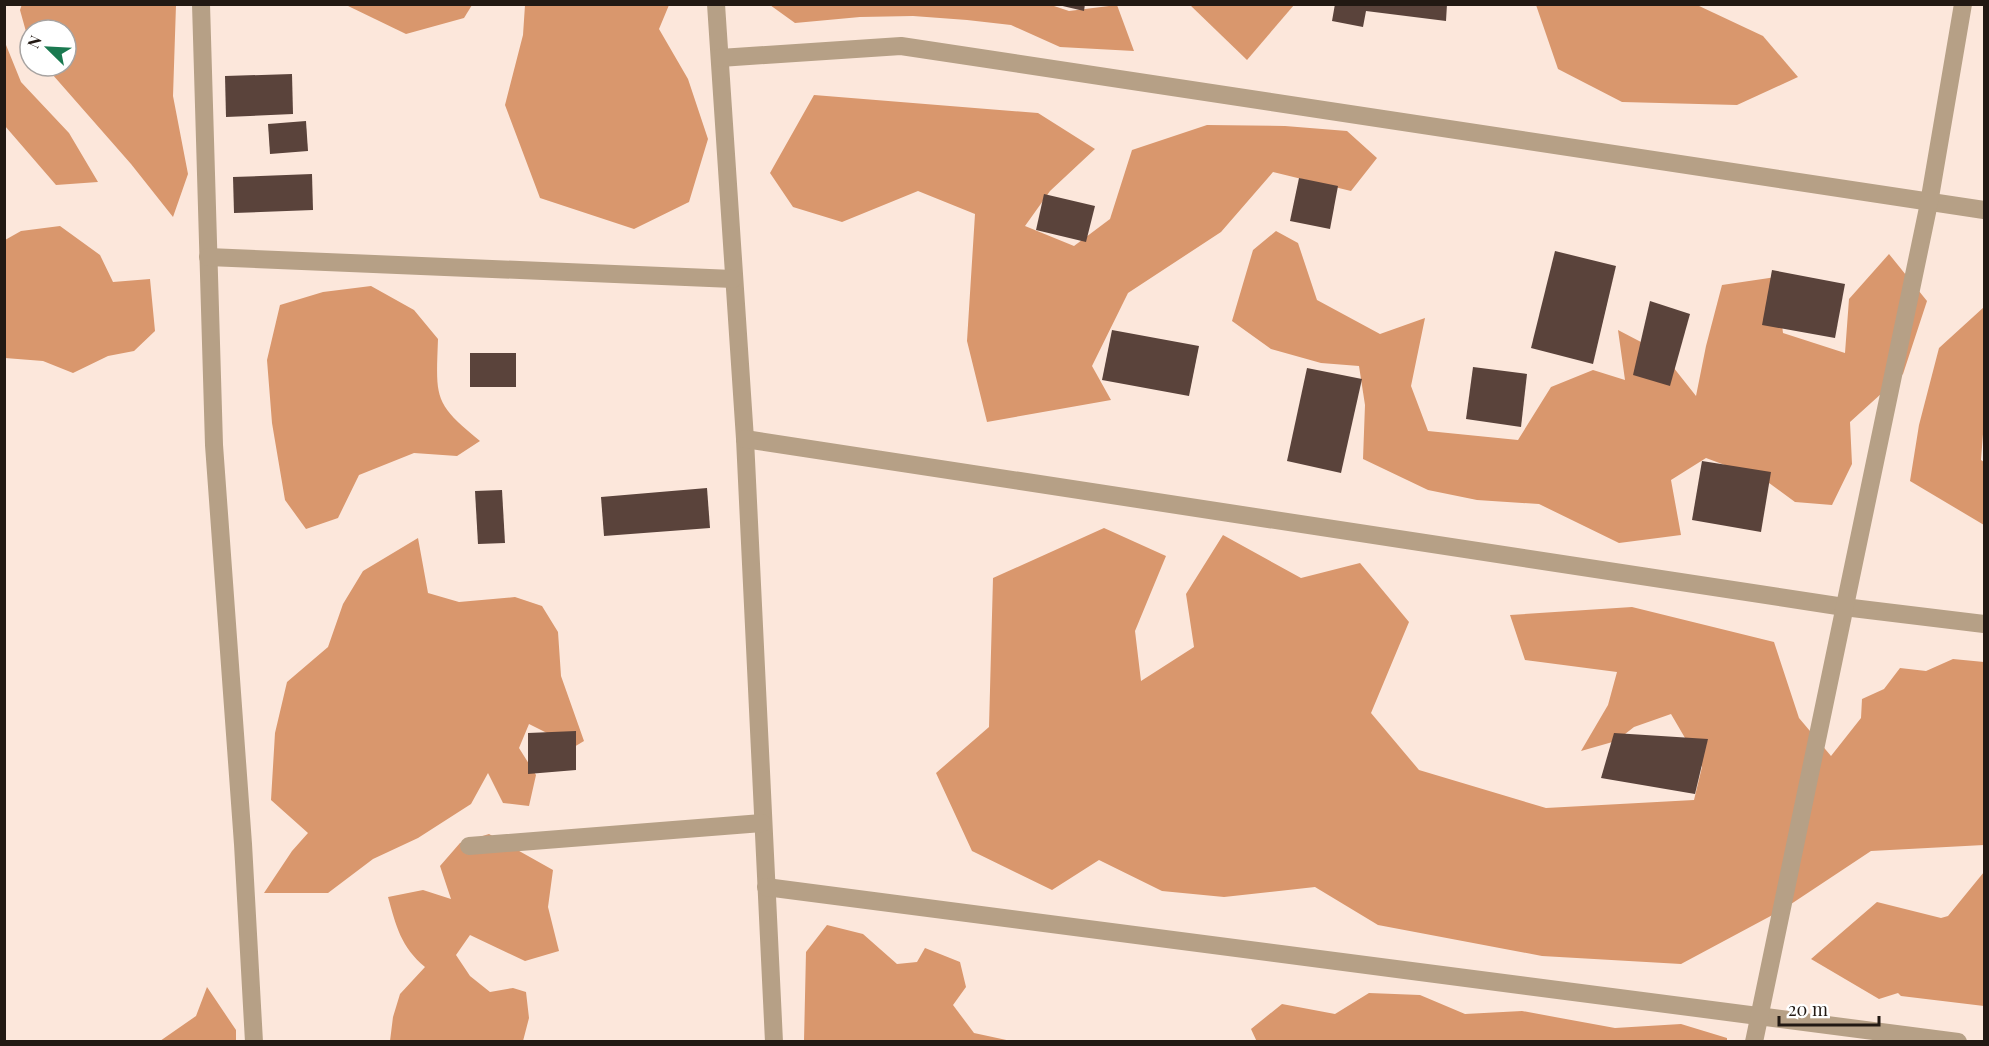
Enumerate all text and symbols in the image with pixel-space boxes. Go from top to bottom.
north arrow [18,18,78,78]
text: N [22,32,46,51]
scale bar [1779,989,1880,1027]
text: 20 m [1788,997,1828,1021]

